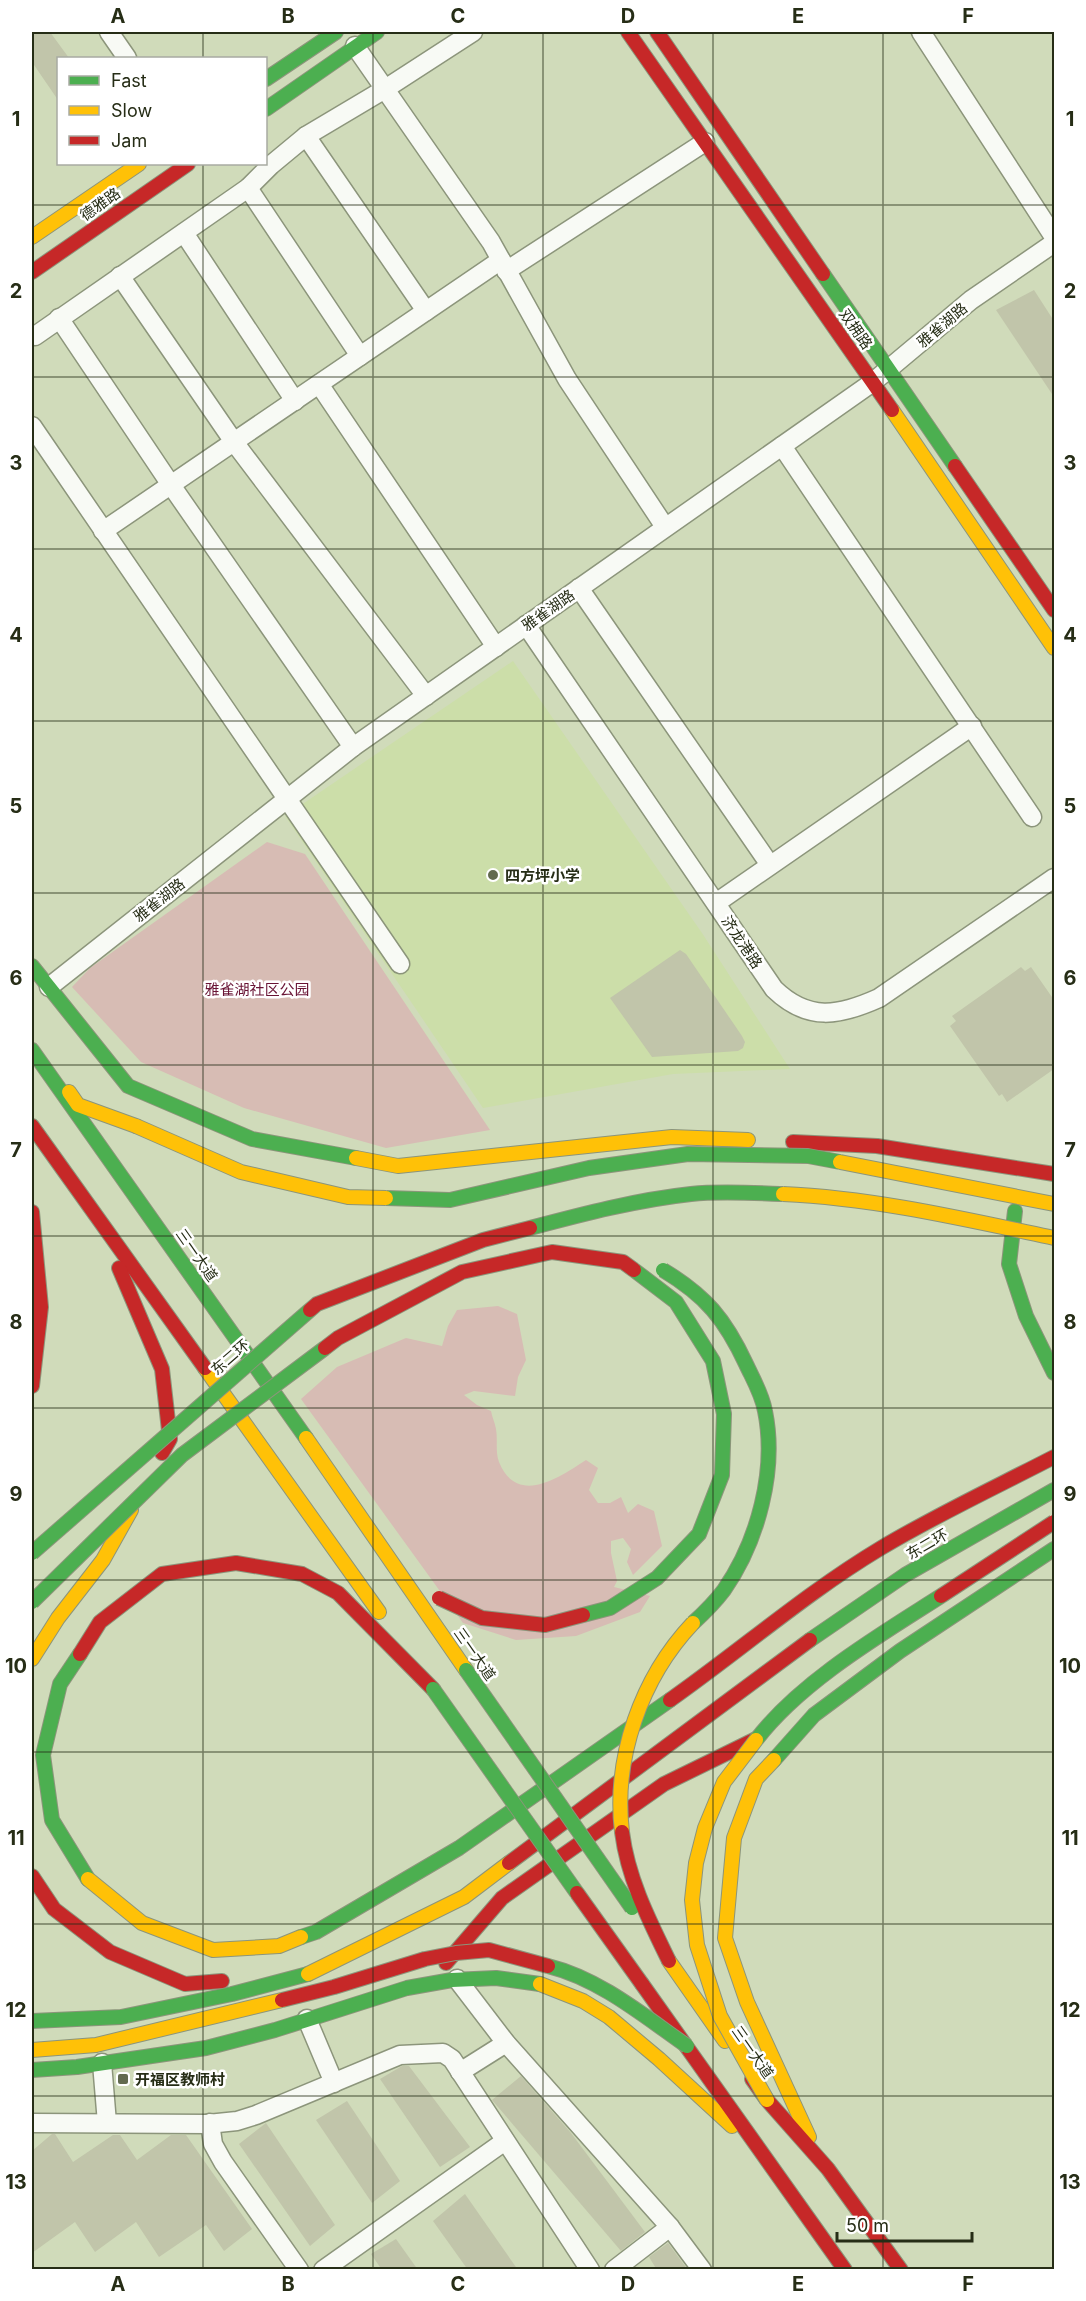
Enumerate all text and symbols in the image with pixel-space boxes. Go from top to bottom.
text: A [111,4,126,28]
text: B [281,4,295,28]
text: C [451,4,465,28]
text: D [621,4,635,28]
text: E [792,4,804,28]
text: F [962,4,974,28]
legend [57,57,267,165]
text: Fast [111,70,147,91]
text: Slow [111,100,152,121]
text: 1 [12,107,20,131]
text: 1 [1066,107,1074,131]
text: Jam [111,130,147,151]
street label: 德雅路 [76,183,124,225]
text: 2 [10,279,22,303]
text: 2 [1064,279,1076,303]
street label: 雅雀湖路 [913,298,971,352]
street label: 双拥路 [835,305,877,353]
text: 3 [10,451,22,475]
text: 3 [1064,451,1076,475]
street label: 雅雀湖路 [518,585,578,635]
text: 4 [9,623,23,647]
text: 4 [1063,623,1077,647]
text: 5 [10,794,22,818]
text: 5 [1064,794,1076,818]
place label: 四方坪小学 [505,866,580,885]
marker: 四方坪小学 [486,868,500,882]
street label: 雅雀湖路 [130,874,188,926]
street label: 济龙港路 [717,912,767,972]
text: 6 [10,966,23,990]
text: 6 [1064,966,1077,990]
park label: 雅雀湖社区公园 [204,980,310,999]
text: 7 [10,1138,22,1162]
text: 7 [1064,1138,1076,1162]
street label: 三一大道 [172,1225,222,1285]
text: 8 [9,1310,23,1334]
text: 8 [1063,1310,1077,1334]
street label: 东二环 [207,1335,253,1379]
text: 9 [10,1482,23,1506]
text: 9 [1064,1482,1077,1506]
street label: 东二环 [903,1525,951,1563]
street label: 三一大道 [450,1624,500,1684]
text: 10 [5,1654,27,1678]
text: 10 [1059,1654,1081,1678]
text: 11 [7,1826,25,1850]
text: 11 [1061,1826,1079,1850]
text: 12 [5,1998,27,2022]
text: 12 [1059,1998,1081,2022]
street label: 三一大道 [728,2022,778,2082]
place label: 开福区教师村 [135,2070,225,2089]
marker: 开福区教师村 [116,2072,130,2086]
text: 13 [5,2170,27,2194]
text: 13 [1059,2170,1081,2194]
scale bar [837,2205,972,2243]
text: 50 m [846,2215,889,2236]
text: A [111,2272,126,2296]
text: B [281,2272,295,2296]
text: C [451,2272,465,2296]
text: D [621,2272,635,2296]
text: E [792,2272,804,2296]
text: F [962,2272,974,2296]

